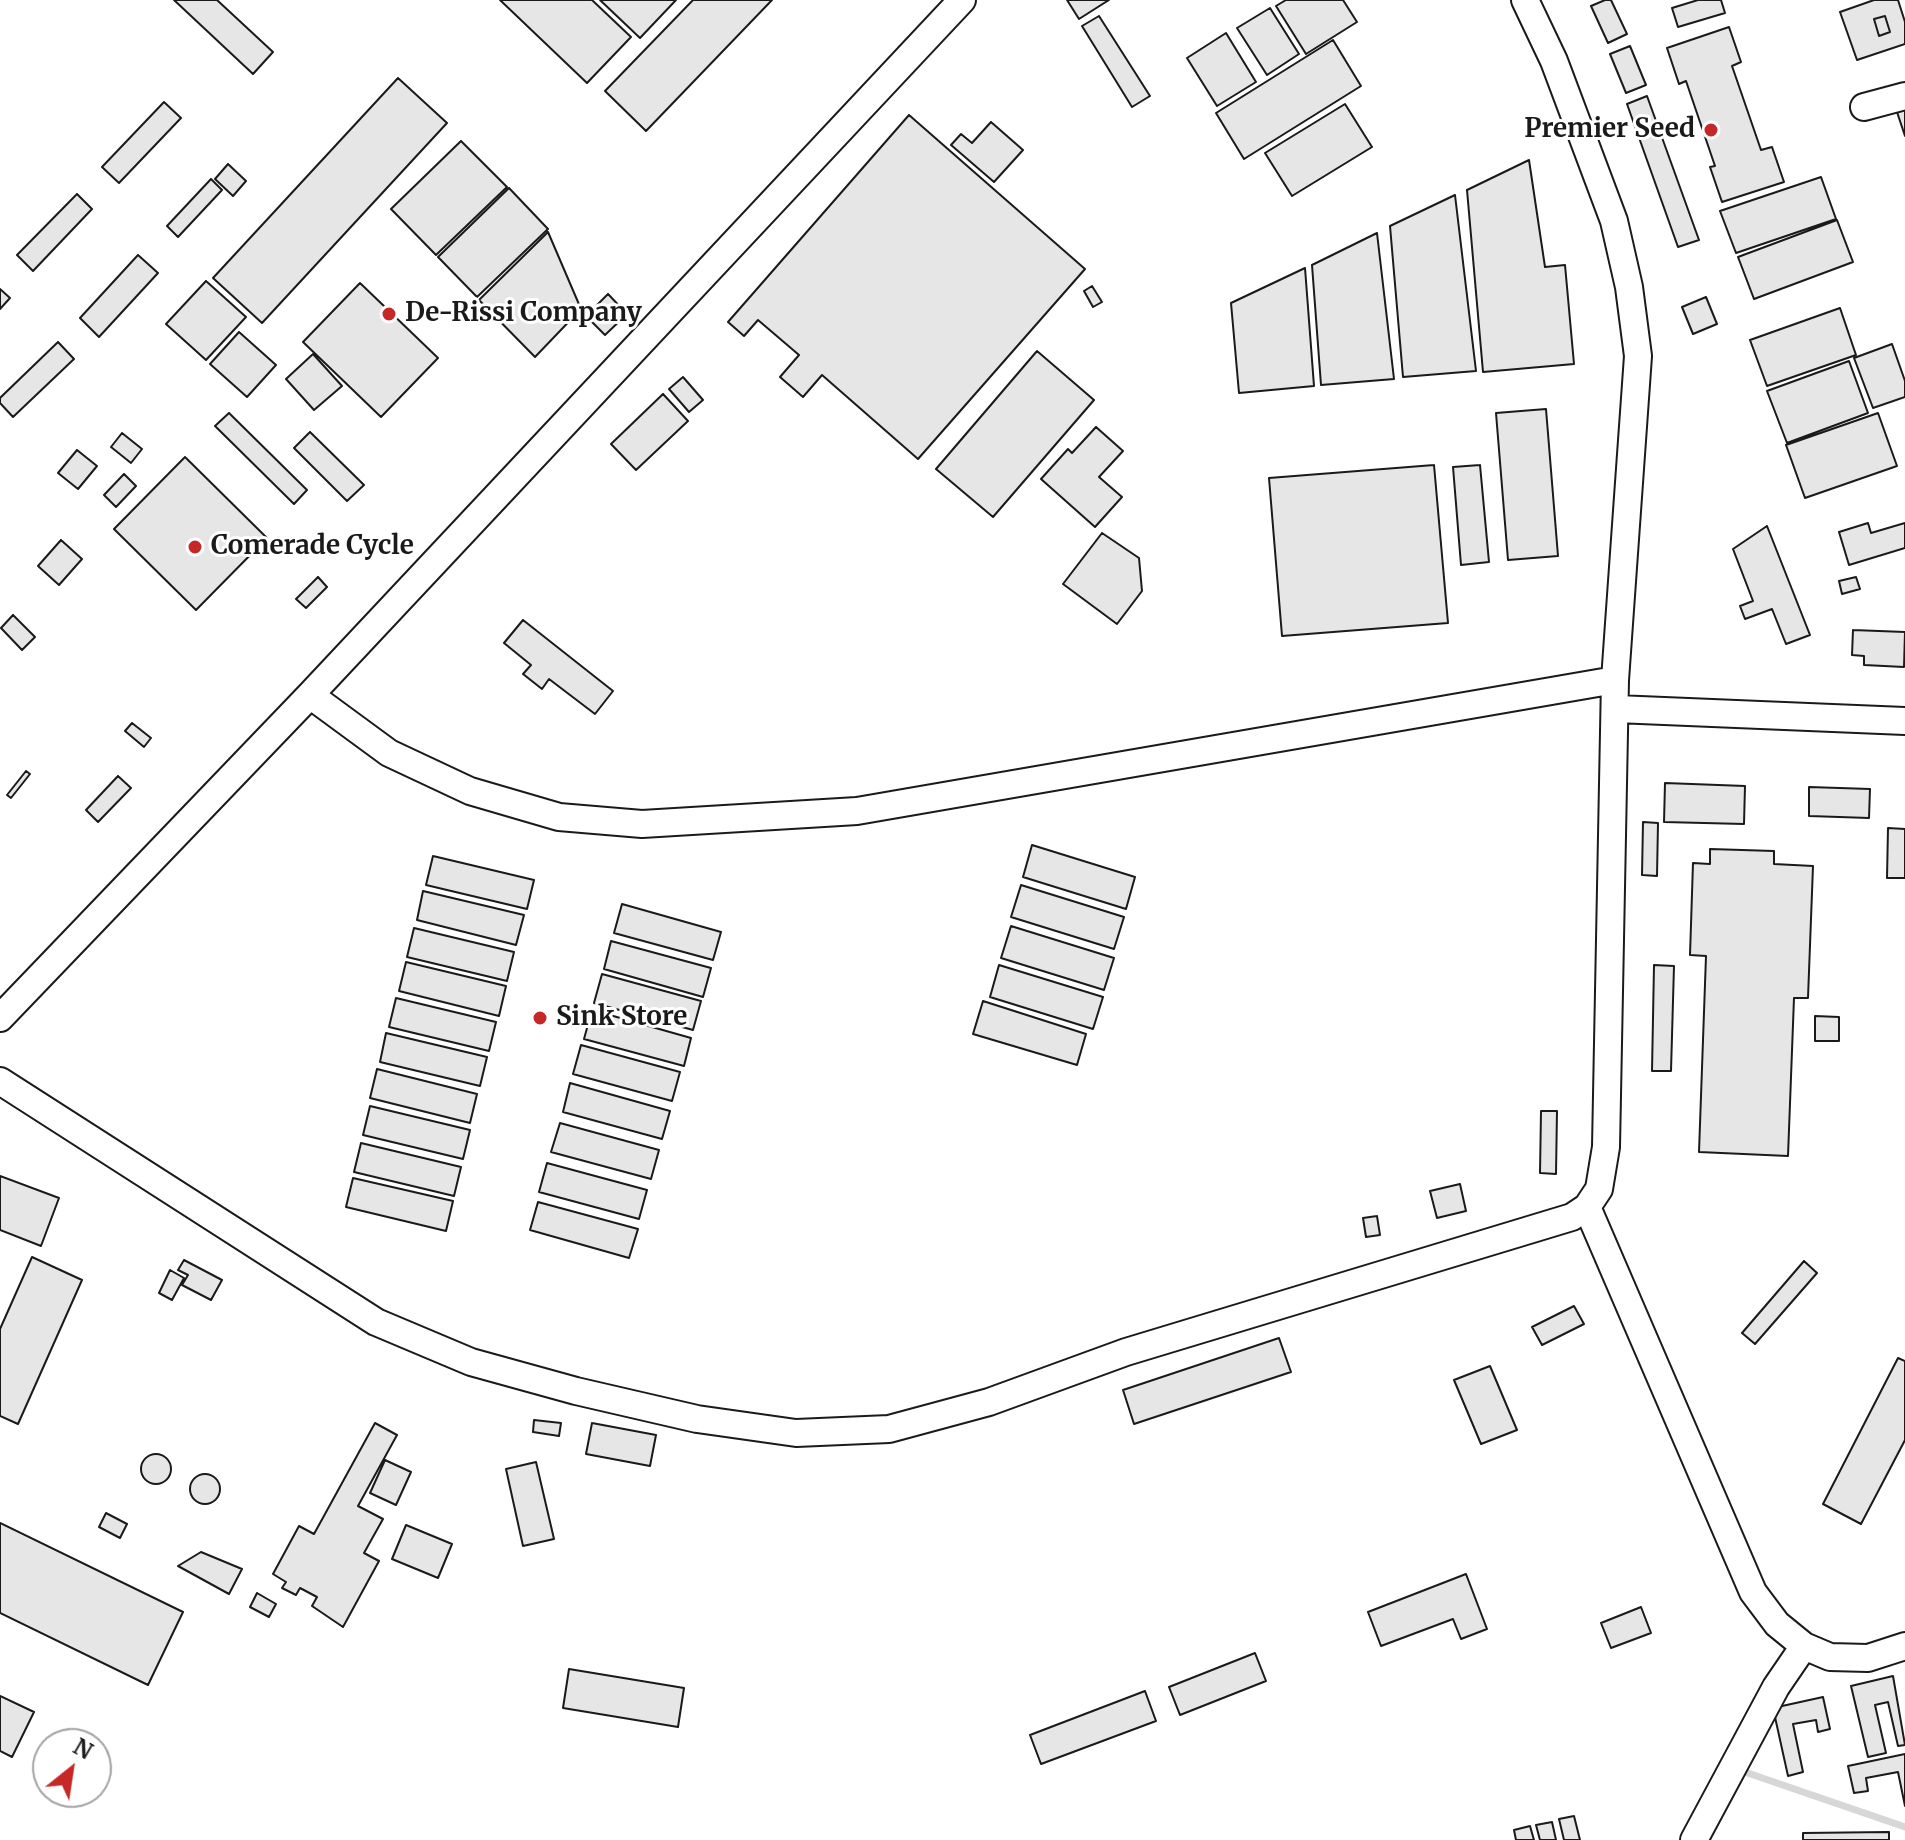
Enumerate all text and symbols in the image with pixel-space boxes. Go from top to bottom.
place label: Premier Seed [1524,114,1695,146]
marker: Premier Seed [1702,121,1720,139]
place label: De-Rissi Company [405,298,642,330]
marker: De-Rissi Company [380,305,398,323]
place label: Comerade Cycle [211,531,414,563]
marker: Comerade Cycle [186,538,204,556]
place label: Sink Store [556,1002,687,1034]
marker: Sink Store [531,1009,549,1027]
north arrow [32,1728,112,1808]
text: N [68,1732,98,1765]

